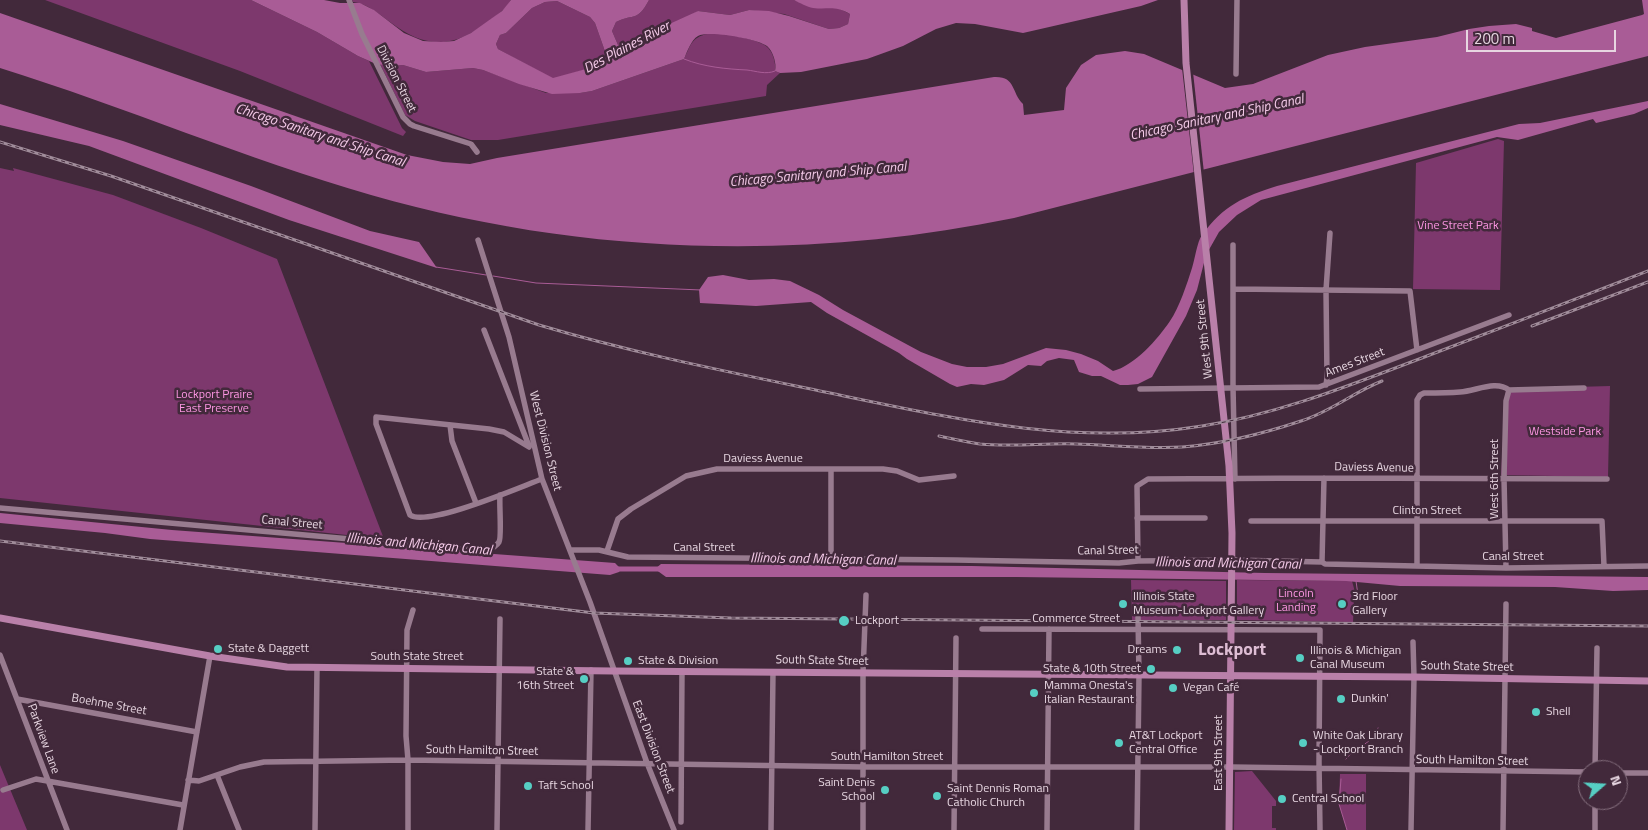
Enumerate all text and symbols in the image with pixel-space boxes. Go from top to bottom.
water label: Des Plaines River [581,18,673,78]
scale bar [1468,20,1618,52]
text: 200 m [1474,27,1515,50]
street label: Division Street [373,43,419,115]
water label: Chicago Sanitary and Ship Canal [1129,91,1305,145]
water label: Chicago Sanitary and Ship Canal [233,101,407,171]
water label: Chicago Sanitary and Ship Canal [729,159,907,191]
park label: Vine Street Park [1417,219,1499,233]
street label: West 9th Street [1194,299,1216,379]
street label: Ames Street [1323,345,1387,381]
park label: Lockport Praire East Preserve [176,388,252,416]
street label: West Division Street [526,390,564,492]
park label: Westside Park [1529,425,1601,439]
street label: West 6th Street [1488,439,1502,519]
street label: Daviess Avenue [723,452,803,466]
street label: Daviess Avenue [1334,460,1414,476]
street label: Clinton Street [1393,504,1461,518]
street label: Canal Street [261,513,323,533]
water label: Illinois and Michigan Canal [346,530,492,560]
street label: Canal Street [673,541,735,555]
street label: Canal Street [1077,543,1139,559]
water label: Illinois and Michigan Canal [750,550,896,570]
street label: Canal Street [1482,550,1544,564]
water label: Illinois and Michigan Canal [1155,554,1301,574]
park label: Lincoln Landing [1276,587,1316,615]
place label: Illinois State Museum-Lockport Gallery [1133,590,1264,618]
place label: 3rd Floor Gallery [1352,590,1398,618]
marker: Illinois State Museum-Lockport Gallery [1117,598,1129,610]
marker: 3rd Floor Gallery [1336,598,1348,610]
street label: Commerce Street [1032,612,1120,626]
marker: Lockport [837,614,851,628]
place label: Lockport [855,614,899,628]
district label: Lockport [1198,640,1266,662]
place label: State & Daggett [228,642,309,656]
marker: State & Daggett [212,643,224,655]
place label: Dreams [1128,643,1167,657]
marker: Dreams [1171,644,1183,656]
place label: Illinois & Michigan Canal Museum [1310,644,1401,672]
street label: South State Street [371,650,463,664]
marker: Illinois & Michigan Canal Museum [1294,652,1306,664]
street label: South State Street [775,653,869,669]
place label: State & Division [638,654,718,668]
marker: State & Division [622,655,634,667]
street label: South State Street [1420,659,1514,675]
place label: State & 10th Street [1043,662,1141,676]
marker: State & 10th Street [1145,663,1157,675]
place label: State & 16th Street [516,665,574,693]
marker: State & 16th Street [578,673,590,685]
place label: Mamma Onesta's Italian Restaurant [1044,679,1134,707]
place label: Vegan Café [1183,681,1239,695]
marker: Vegan Café [1167,682,1179,694]
marker: Mamma Onesta's Italian Restaurant [1028,687,1040,699]
street label: Boehme Street [70,691,148,719]
place label: Dunkin' [1351,692,1389,706]
marker: Dunkin' [1335,693,1347,705]
street label: East Division Street [629,698,677,796]
street label: Parkview Lane [24,702,62,776]
place label: Shell [1546,705,1571,719]
marker: Shell [1530,706,1542,718]
street label: East 9th Street [1212,715,1226,791]
place label: AT&T Lockport Central Office [1129,729,1202,757]
place label: White Oak Library - Lockport Branch [1313,729,1403,757]
marker: AT&T Lockport Central Office [1113,737,1125,749]
marker: White Oak Library - Lockport Branch [1297,737,1309,749]
street label: South Hamilton Street [426,743,538,759]
street label: South Hamilton Street [831,750,943,764]
street label: South Hamilton Street [1416,753,1528,769]
north arrow [1578,760,1628,810]
text: N [1605,772,1628,788]
place label: Saint Denis School [818,776,875,804]
place label: Taft School [538,779,594,793]
marker: Taft School [522,780,534,792]
place label: Saint Dennis Roman Catholic Church [947,782,1049,810]
marker: Saint Denis School [879,784,891,796]
marker: Saint Dennis Roman Catholic Church [931,790,943,802]
place label: Central School [1292,792,1364,806]
marker: Central School [1276,793,1288,805]

